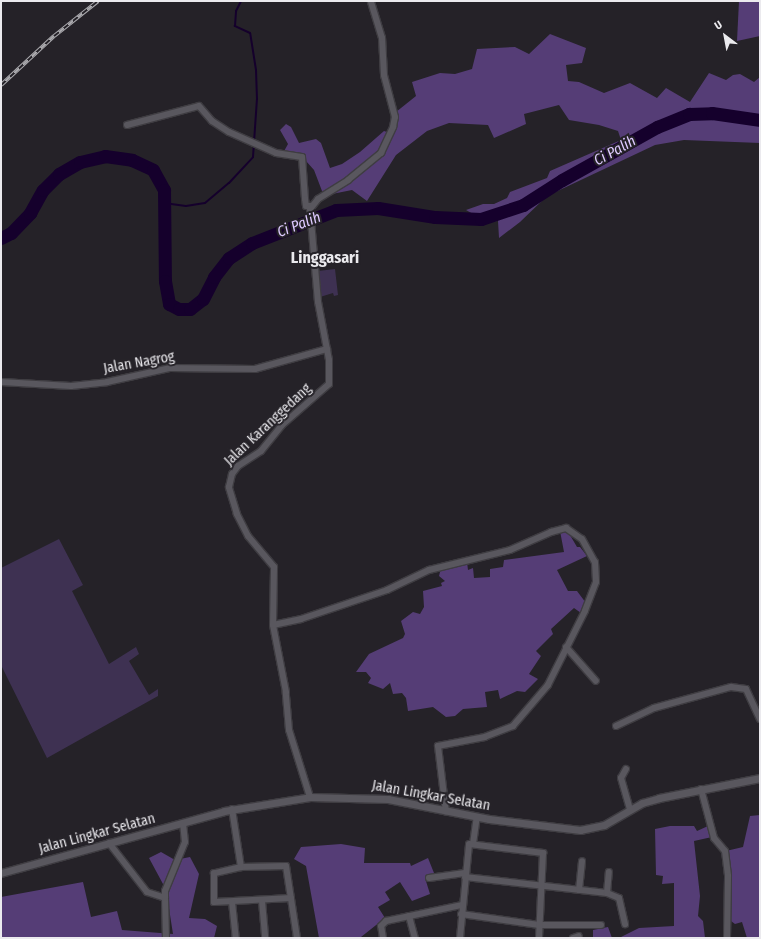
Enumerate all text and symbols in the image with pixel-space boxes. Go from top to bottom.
north arrow [705,16,745,56]
text: U [712,18,725,33]
water label: Ci Palih [591,132,639,170]
water label: Ci Palih [275,208,323,242]
district label: Linggasari [291,248,359,268]
street label: Jalan Nagrog [102,348,176,378]
street label: Jalan Karanggedang [221,380,315,470]
street label: Jalan Lingkar Selatan [371,777,491,815]
street label: Jalan Lingkar Selatan [37,810,157,858]

